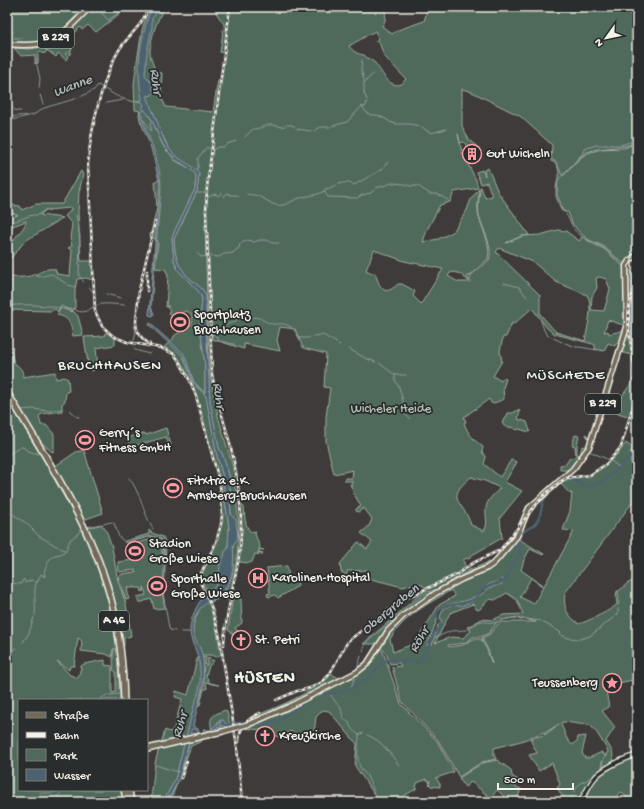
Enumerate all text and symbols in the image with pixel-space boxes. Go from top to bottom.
north arrow [586,18,626,58]
road number: B 229 [38,28,74,48]
text: N [592,36,606,49]
water label: Ruhr [145,68,166,99]
water label: Wanne [51,72,96,102]
building icon: Gut Wicheln [461,143,483,165]
place label: Gut Wicheln [486,147,551,162]
place label: Sportplatz Bruchhausen [193,308,262,338]
sports icon: Sportplatz Bruchhausen [169,311,191,333]
district label: BRUCHHAUSEN [57,357,162,375]
district label: MÜSCHEDE [526,367,606,385]
water label: Ruhr [208,382,229,413]
road number: B 229 [585,394,621,414]
park label: Wicheler Heide [351,402,432,417]
place label: Gerry´s Fitness GmbH [98,426,172,456]
sports icon: Gerry´s Fitness GmbH [74,429,96,451]
place label: FitXtra e.K. Arnsberg-Bruchhausen [186,474,307,504]
sports icon: FitXtra e.K. Arnsberg-Bruchhausen [162,477,184,499]
place label: Stadion Große Wiese [149,537,219,567]
sports icon: Stadion Große Wiese [124,540,146,562]
hospital icon: Karolinen-Hospital [247,567,269,589]
place label: Karolinen-Hospital [272,571,370,586]
place label: Sporthalle Große Wiese [171,572,241,602]
sports icon: Sporthalle Große Wiese [146,575,168,597]
water label: Obergraben [359,581,424,639]
road number: A 46 [99,611,129,631]
water label: Röhr [406,621,436,656]
church icon: St. Petri [230,629,252,651]
place label: St. Petri [255,633,300,648]
district label: HÜSTEN [234,669,296,689]
place icon: Teussenberg [601,672,623,694]
place label: Teussenberg [531,676,598,691]
legend [18,699,148,791]
water label: Ruhr [169,707,194,740]
text: Straße [54,710,90,724]
church icon: Kreuzkirche [254,725,276,747]
place label: Kreuzkirche [279,729,341,744]
text: Bahn [53,730,79,744]
text: Park [53,750,79,764]
scale bar [498,765,573,791]
text: Wasser [54,770,92,784]
text: 500 m [504,774,536,788]

